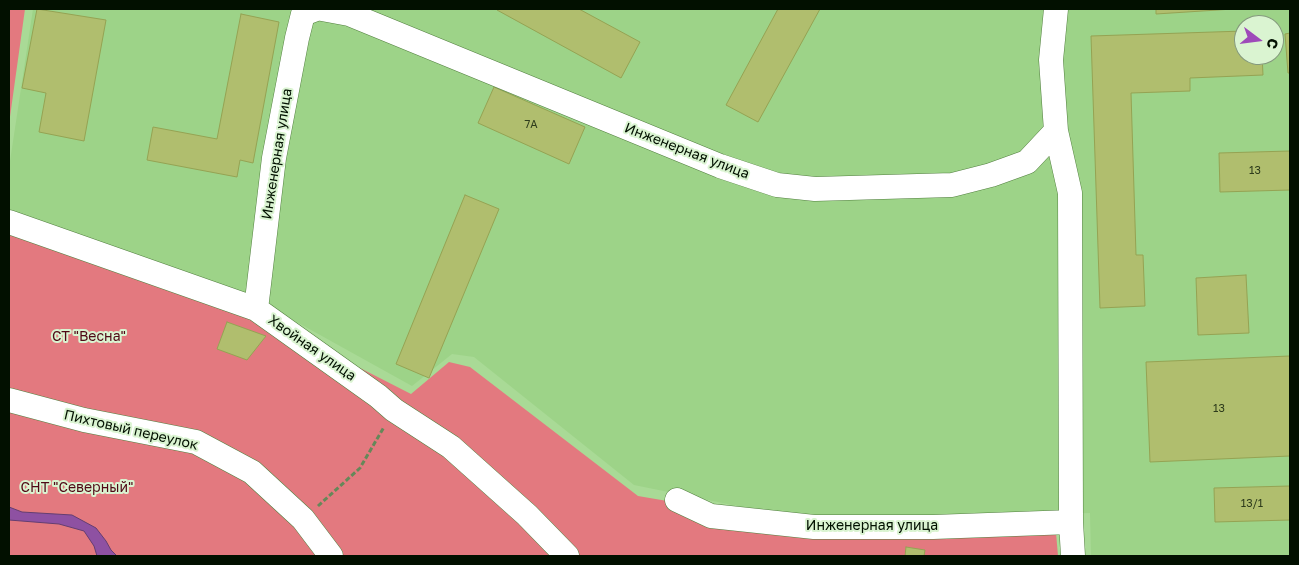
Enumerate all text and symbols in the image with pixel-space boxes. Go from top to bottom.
north arrow [1234,15,1284,65]
text: С [1264,37,1283,51]
street label: Инженерная улица [258,87,296,221]
house number: 7А [524,118,538,132]
street label: Инженерная улица [622,119,752,183]
house number: 13 [1249,164,1261,178]
street label: Хвойная улица [265,312,359,384]
park label: СТ "Весна" [52,329,126,345]
house number: 13 [1213,402,1225,416]
street label: Пихтовый переулок [62,406,200,454]
park label: СНТ "Северный" [21,480,133,496]
house number: 13/1 [1241,497,1263,511]
street label: Инженерная улица [806,518,938,534]

